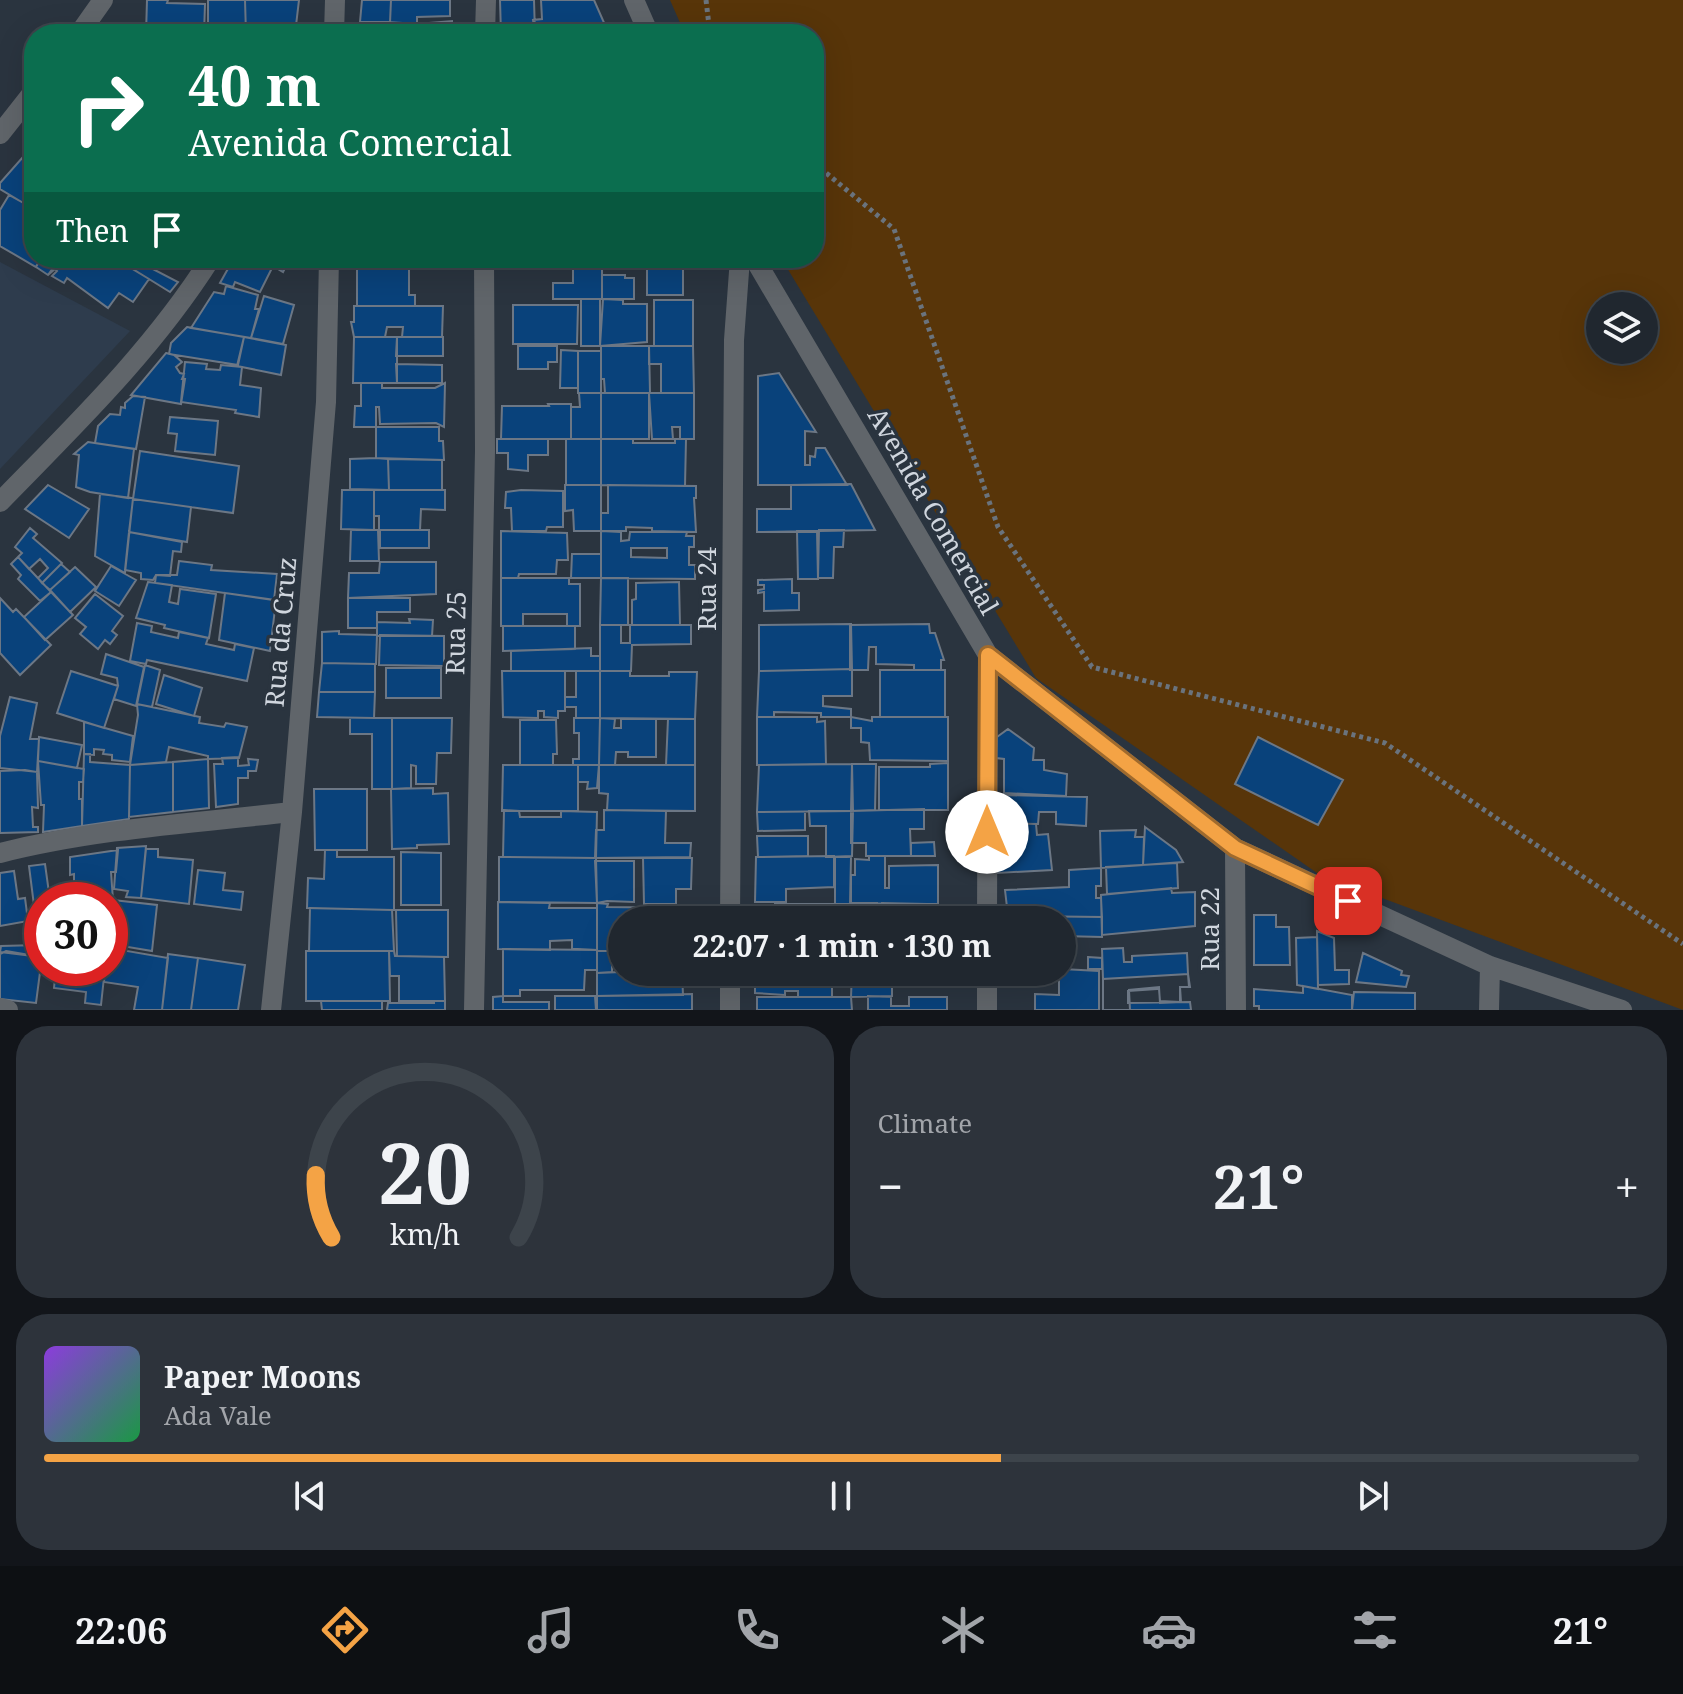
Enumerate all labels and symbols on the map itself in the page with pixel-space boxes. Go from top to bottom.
street label: Avenida Comercial [860,400,1008,621]
street label: Rua 24 [688,547,724,631]
street label: Rua da Cruz [256,555,304,708]
street label: Rua 25 [436,591,474,675]
position arrow [945,790,1029,874]
pin [1314,867,1382,935]
speed limit sign: 30 [24,882,128,986]
street label: Rua 22 [1191,887,1227,971]

